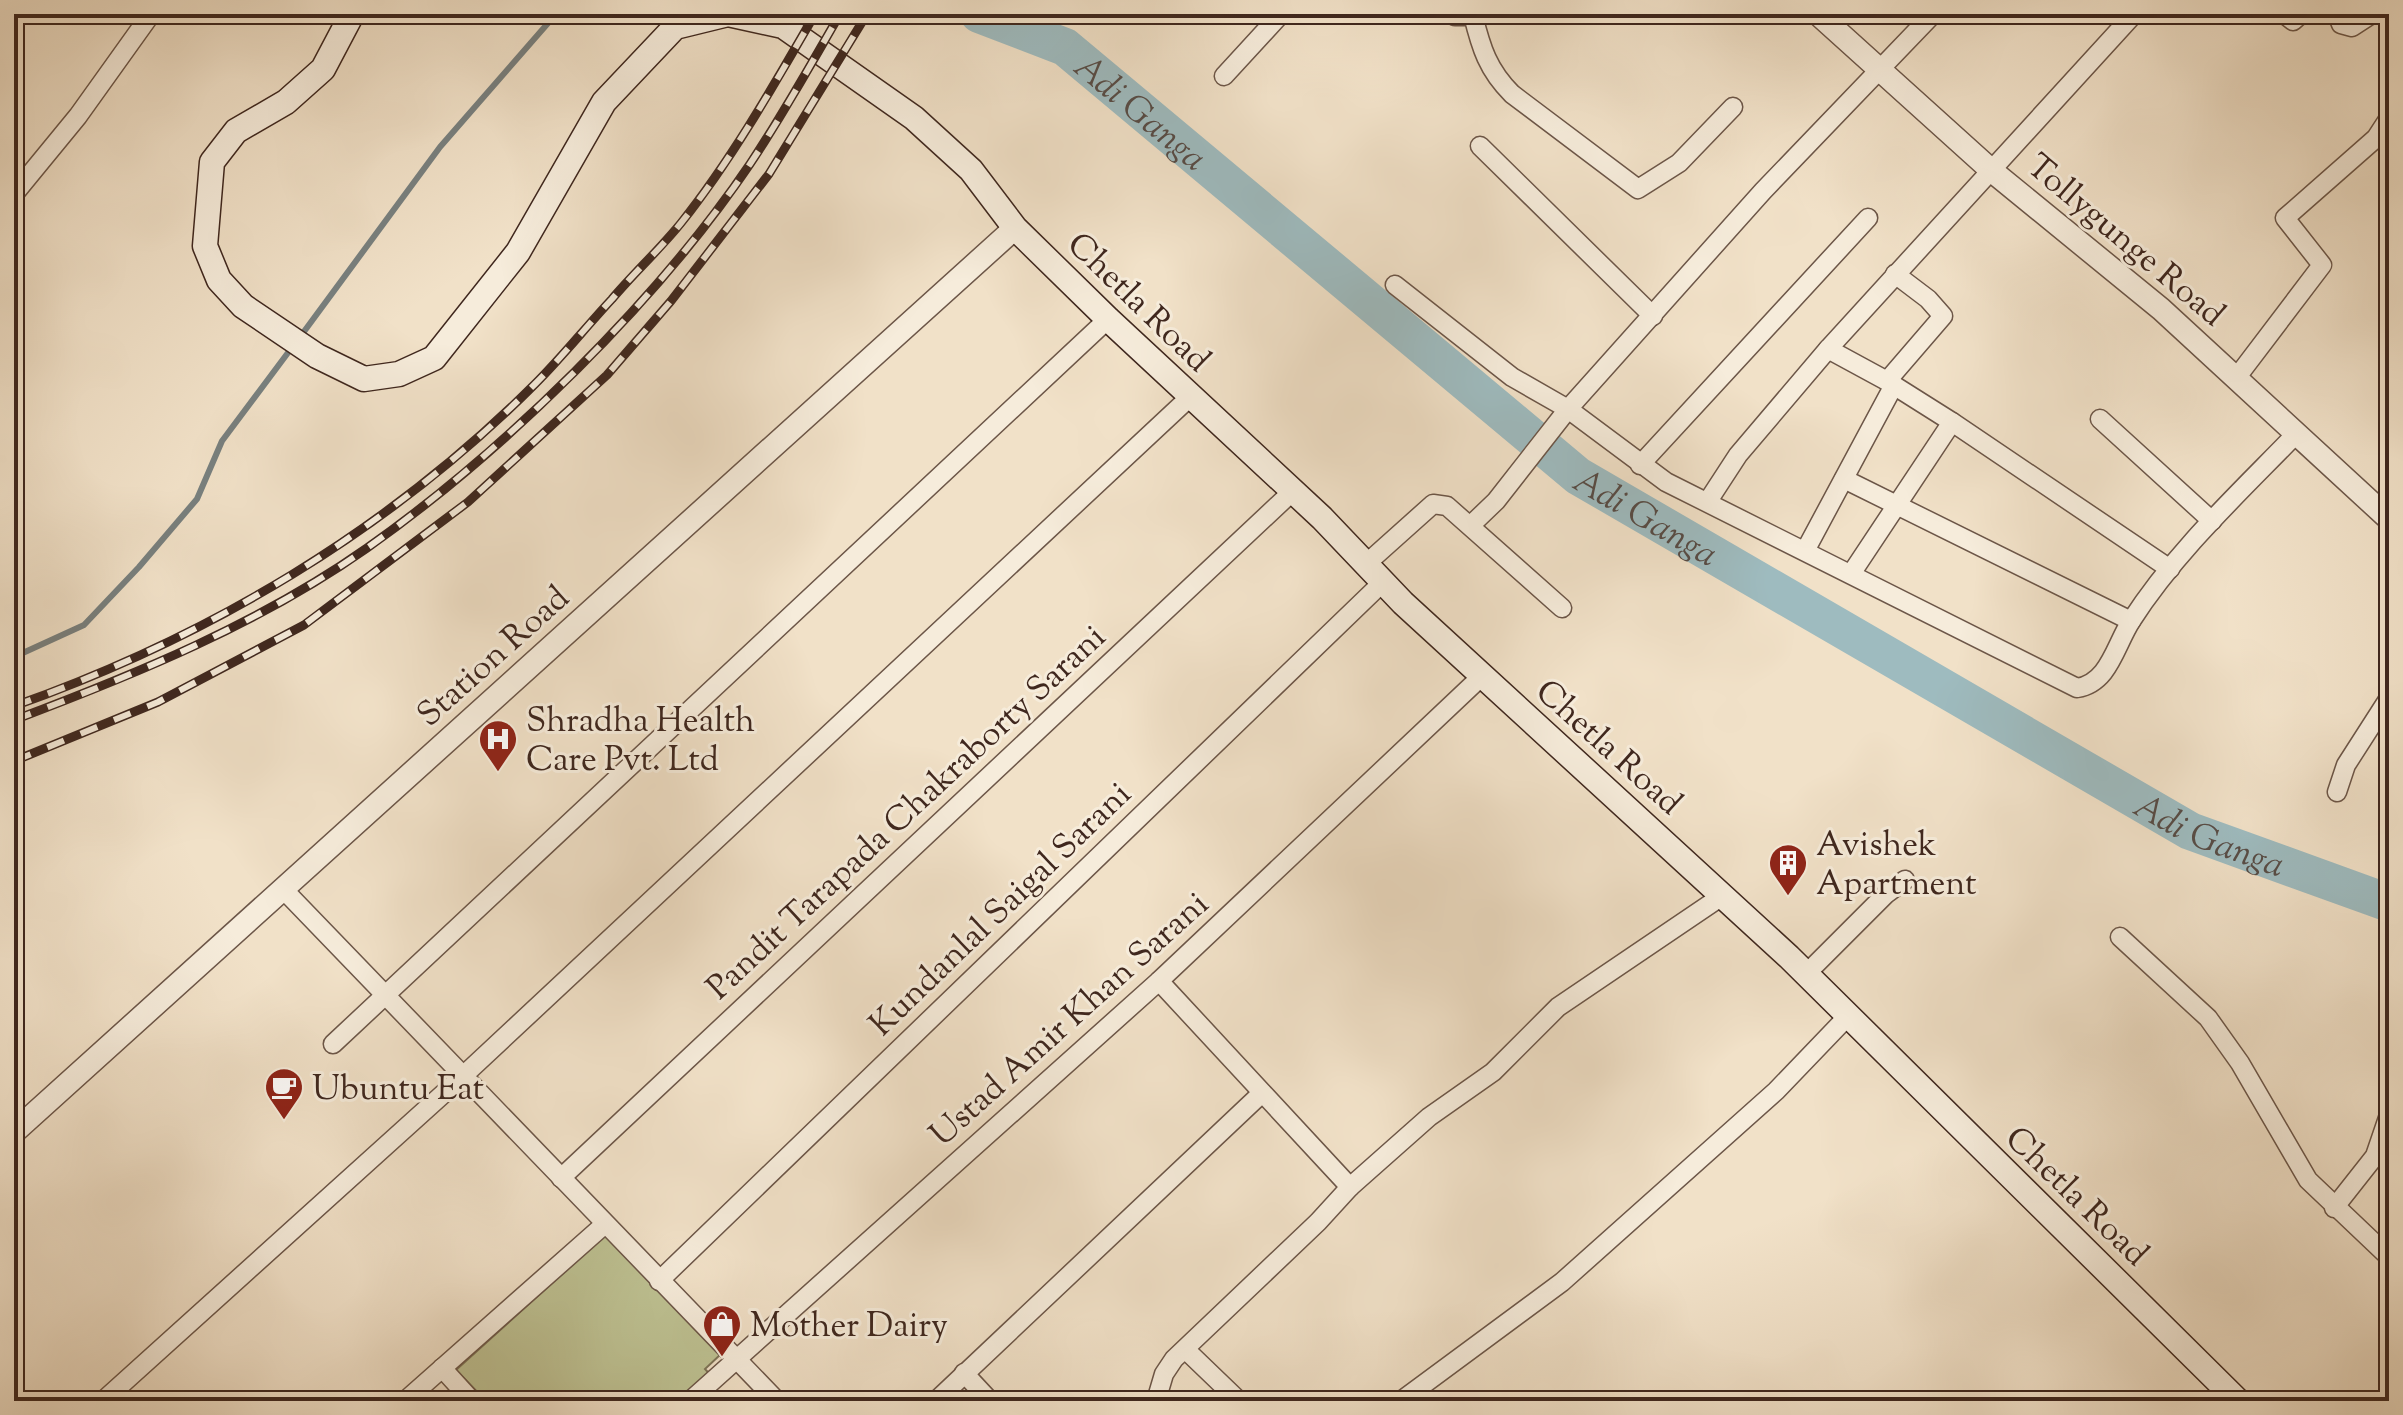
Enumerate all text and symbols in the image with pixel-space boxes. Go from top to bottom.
water label: Adi Ganga [1061,43,1217,185]
street label: Tollygunge Road [2015,144,2235,340]
street label: Chetla Road [1055,222,1220,385]
water label: Adi Ganga [1562,457,1727,582]
street label: Station Road [407,576,582,740]
street label: Pandit Tarapada Chakraborty Sarani [697,615,1118,1012]
street label: Chetla Road [1523,669,1692,828]
place label: Shradha Health Care Pvt. Ltd [526,698,755,786]
hospital icon: Shradha Health Care Pvt. Ltd [477,718,519,773]
street label: Kundanlal Saigal Sarani [859,772,1144,1049]
water label: Adi Ganga [2123,782,2291,893]
place label: Avishek Apartment [1816,822,1977,910]
building icon: Avishek Apartment [1767,842,1809,897]
street label: Ustad Amir Khan Sarani [920,882,1221,1160]
cafe icon: Ubuntu Eat [263,1066,305,1121]
place label: Ubuntu Eat [312,1066,485,1115]
street label: Chetla Road [1993,1116,2158,1279]
shop icon: Mother Dairy [701,1303,743,1358]
place label: Mother Dairy [750,1303,948,1352]

